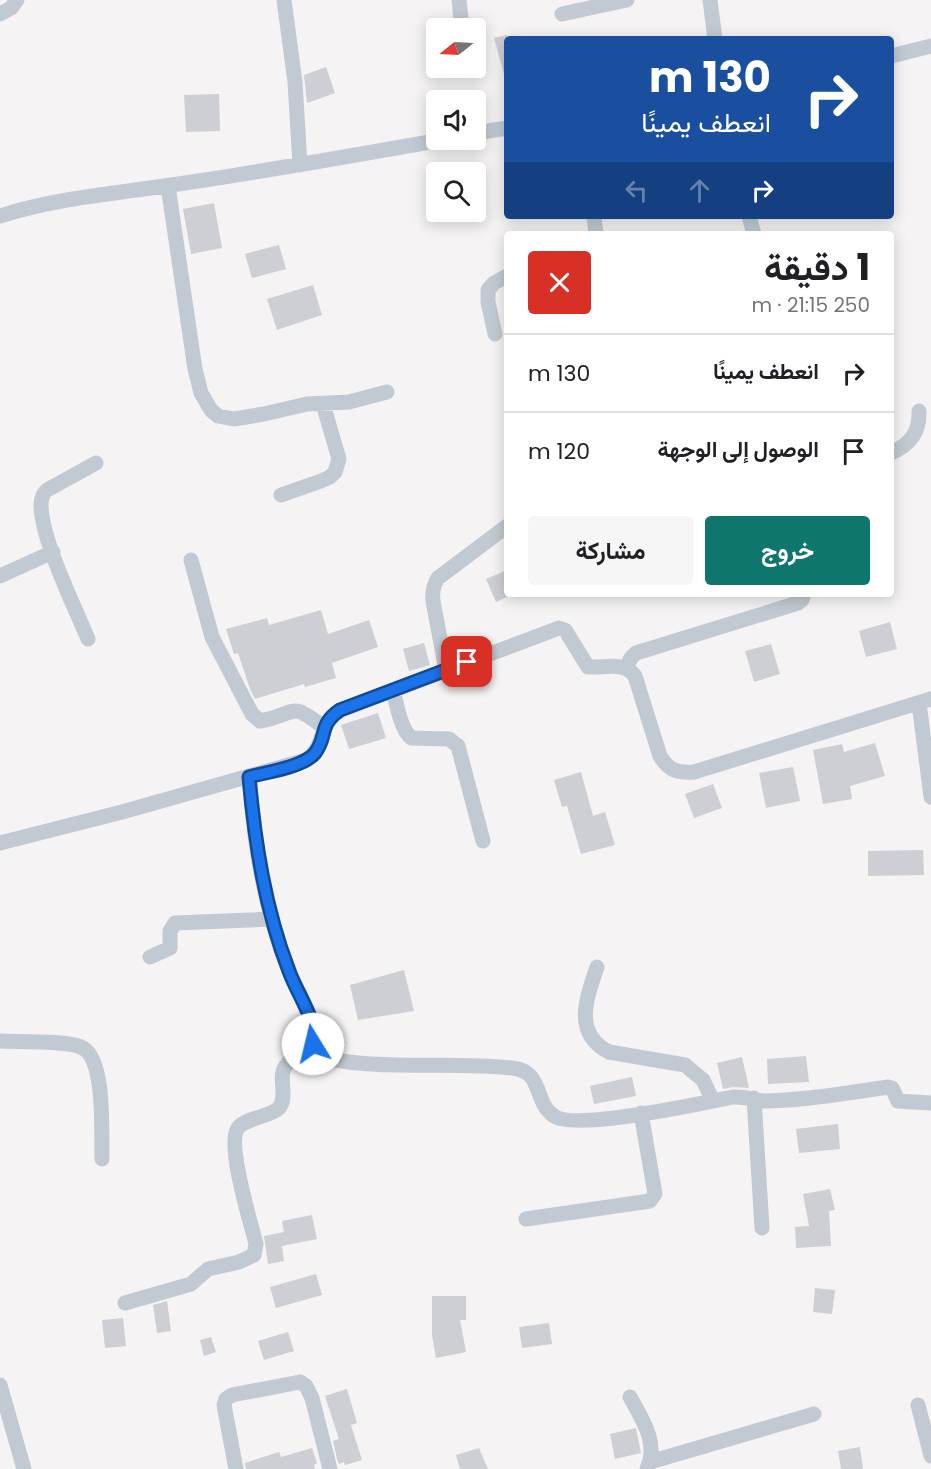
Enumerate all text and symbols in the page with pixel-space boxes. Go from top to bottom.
north arrow [426,18,486,78]
map controls [426,18,486,222]
text: 130 m [649,48,771,107]
icon: right [792,60,870,138]
button: sound [426,90,486,150]
text: انعطف يمينًا [641,104,771,141]
button: search [426,162,486,222]
icon: left [620,174,653,207]
icon: ahead [683,174,716,207]
icon: right [746,174,779,207]
text: 1 دقيقة [764,242,870,293]
button: close [528,251,591,314]
text: 250 m · 21:15 [751,291,870,319]
text: انعطف يمينًا [713,356,819,387]
icon: right [837,357,870,390]
text: 130 m [528,358,590,389]
text: الوصول إلى الوجهة [658,434,819,465]
icon: arrive [837,435,870,468]
text: 120 m [528,436,590,467]
button: مشاركة [528,516,693,585]
button: خروج [705,516,870,585]
pin [441,636,492,687]
icon: arrive [450,645,483,678]
position arrow [281,1012,345,1076]

